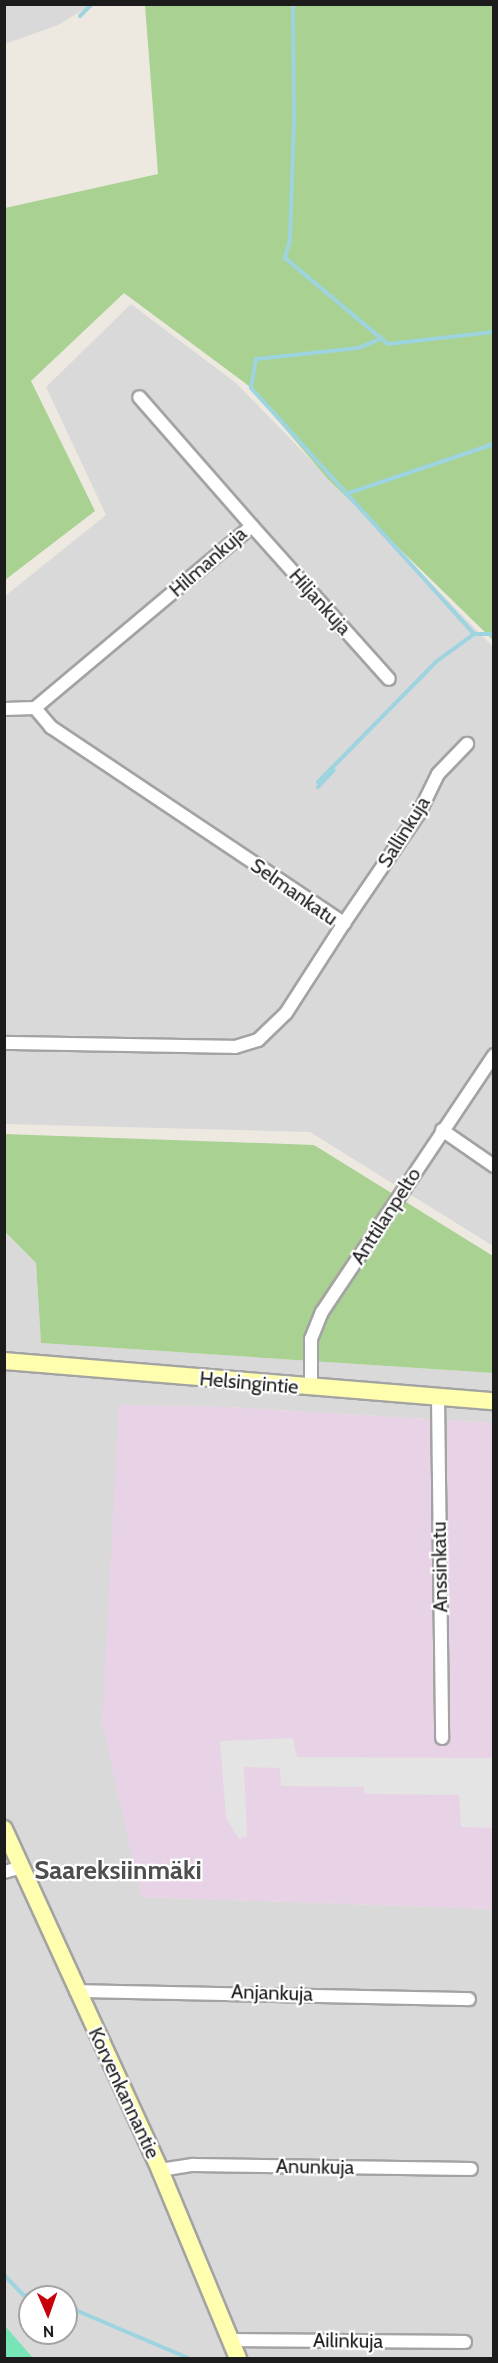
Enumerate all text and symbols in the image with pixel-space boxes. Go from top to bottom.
street label: Hilmankuja [164,522,252,602]
street label: Hiljankuja [284,564,356,640]
street label: Sallinkuja [373,792,435,872]
street label: Selmankatu [246,853,342,931]
street label: Anttilanpelto [346,1163,426,1269]
street label: Helsingintie [198,1367,300,1399]
street label: Anssinkatu [427,1521,453,1613]
district label: Saareksiinmäki [34,1855,202,1887]
street label: Anjankuja [231,1980,313,2006]
street label: Korvenkannantie [83,2024,165,2162]
street label: Anunkuja [276,2154,354,2180]
north arrow [18,2285,78,2345]
text: N [43,2322,55,2341]
street label: Ailinkuja [313,2328,383,2354]

